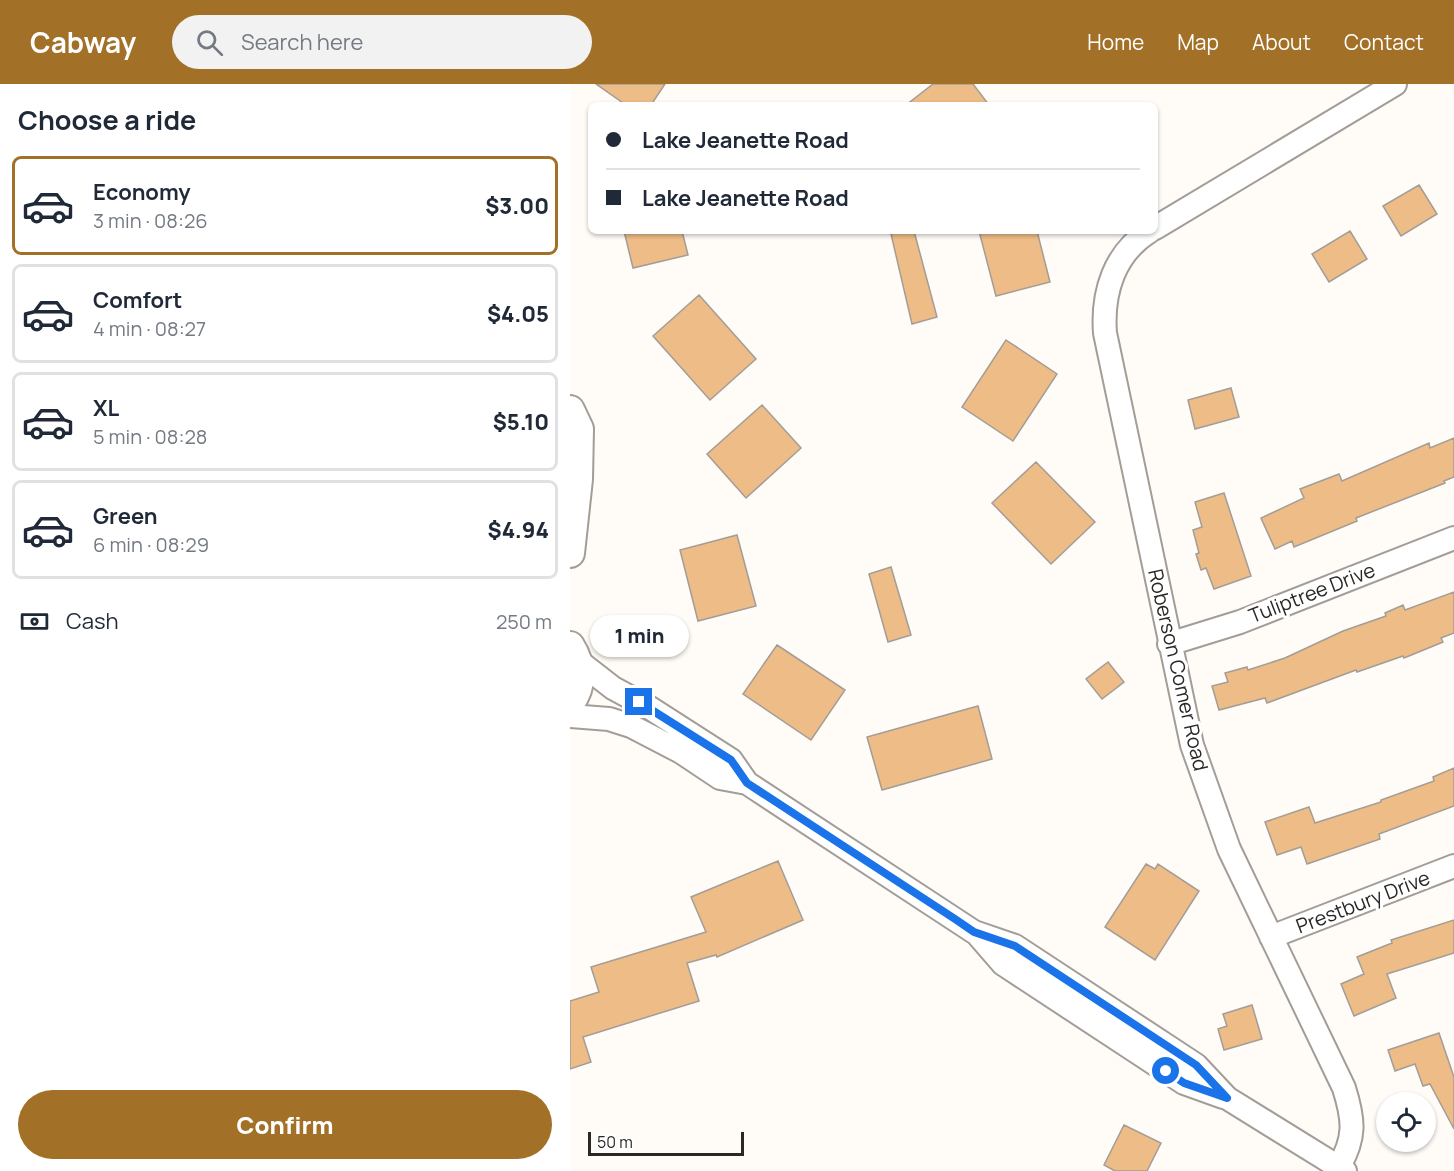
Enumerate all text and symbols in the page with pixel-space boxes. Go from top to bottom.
search box [172,15,592,69]
text: Cabway [30,23,136,61]
icon: search [193,26,226,59]
text: Search here [241,27,363,57]
text: Home [1087,28,1144,56]
text: Map [1177,28,1219,56]
text: About [1252,28,1311,56]
text: Contact [1344,28,1424,56]
text: Choose a ride [18,101,196,138]
text: Lake Jeanette Road [642,125,849,155]
text: Economy [93,177,191,207]
icon: car [21,179,75,233]
text: Lake Jeanette Road [642,183,849,213]
text: $3.00 [485,191,549,221]
text: 3 min · 08:26 [93,207,208,234]
text: Comfort [93,285,182,315]
icon: car [21,287,75,341]
text: $4.05 [487,299,549,329]
text: 4 min · 08:27 [93,315,206,342]
text: XL [93,393,119,423]
icon: car [21,395,75,449]
text: $5.10 [493,407,549,437]
text: 5 min · 08:28 [93,423,207,450]
text: Green [93,501,158,531]
icon: car [21,503,75,557]
text: $4.94 [488,515,549,545]
text: 6 min · 08:29 [93,531,209,558]
street label: Tuliptree Drive [1245,556,1379,629]
street label: Roberson Comer Road [1142,566,1215,773]
icon: cash [18,605,51,638]
text: Cash [66,606,119,636]
text: 250 m [496,608,552,635]
callout: 1 min [590,615,688,657]
text: 1 min [614,622,665,649]
route end [625,688,652,715]
street label: Prestbury Drive [1292,864,1434,939]
route start [1152,1057,1179,1084]
button: Confirm [18,1090,552,1159]
map controls [1376,1092,1436,1152]
button: locate [1376,1092,1436,1152]
scale bar [588,1129,744,1156]
text: 50 m [597,1131,633,1153]

